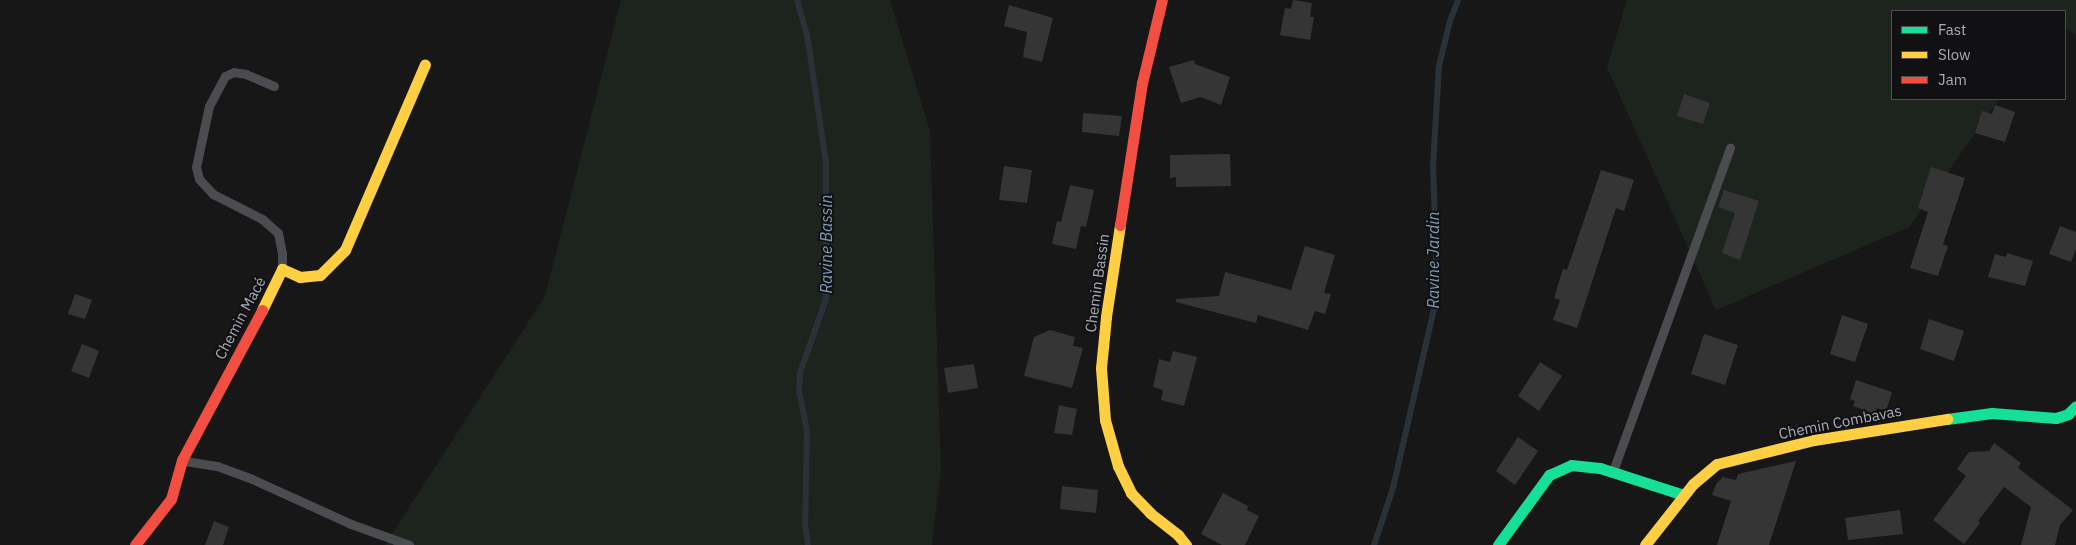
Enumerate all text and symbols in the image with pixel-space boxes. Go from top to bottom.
legend [1891,10,2066,100]
text: Fast [1938,20,1966,39]
text: Slow [1938,45,1971,64]
text: Jam [1938,70,1967,89]
water label: Ravine Bassin [816,194,836,294]
water label: Ravine Jardin [1423,211,1443,309]
street label: Chemin Bassin [1081,232,1113,334]
street label: Chemin Macé [211,274,269,362]
street label: Chemin Combavas [1777,401,1903,443]

